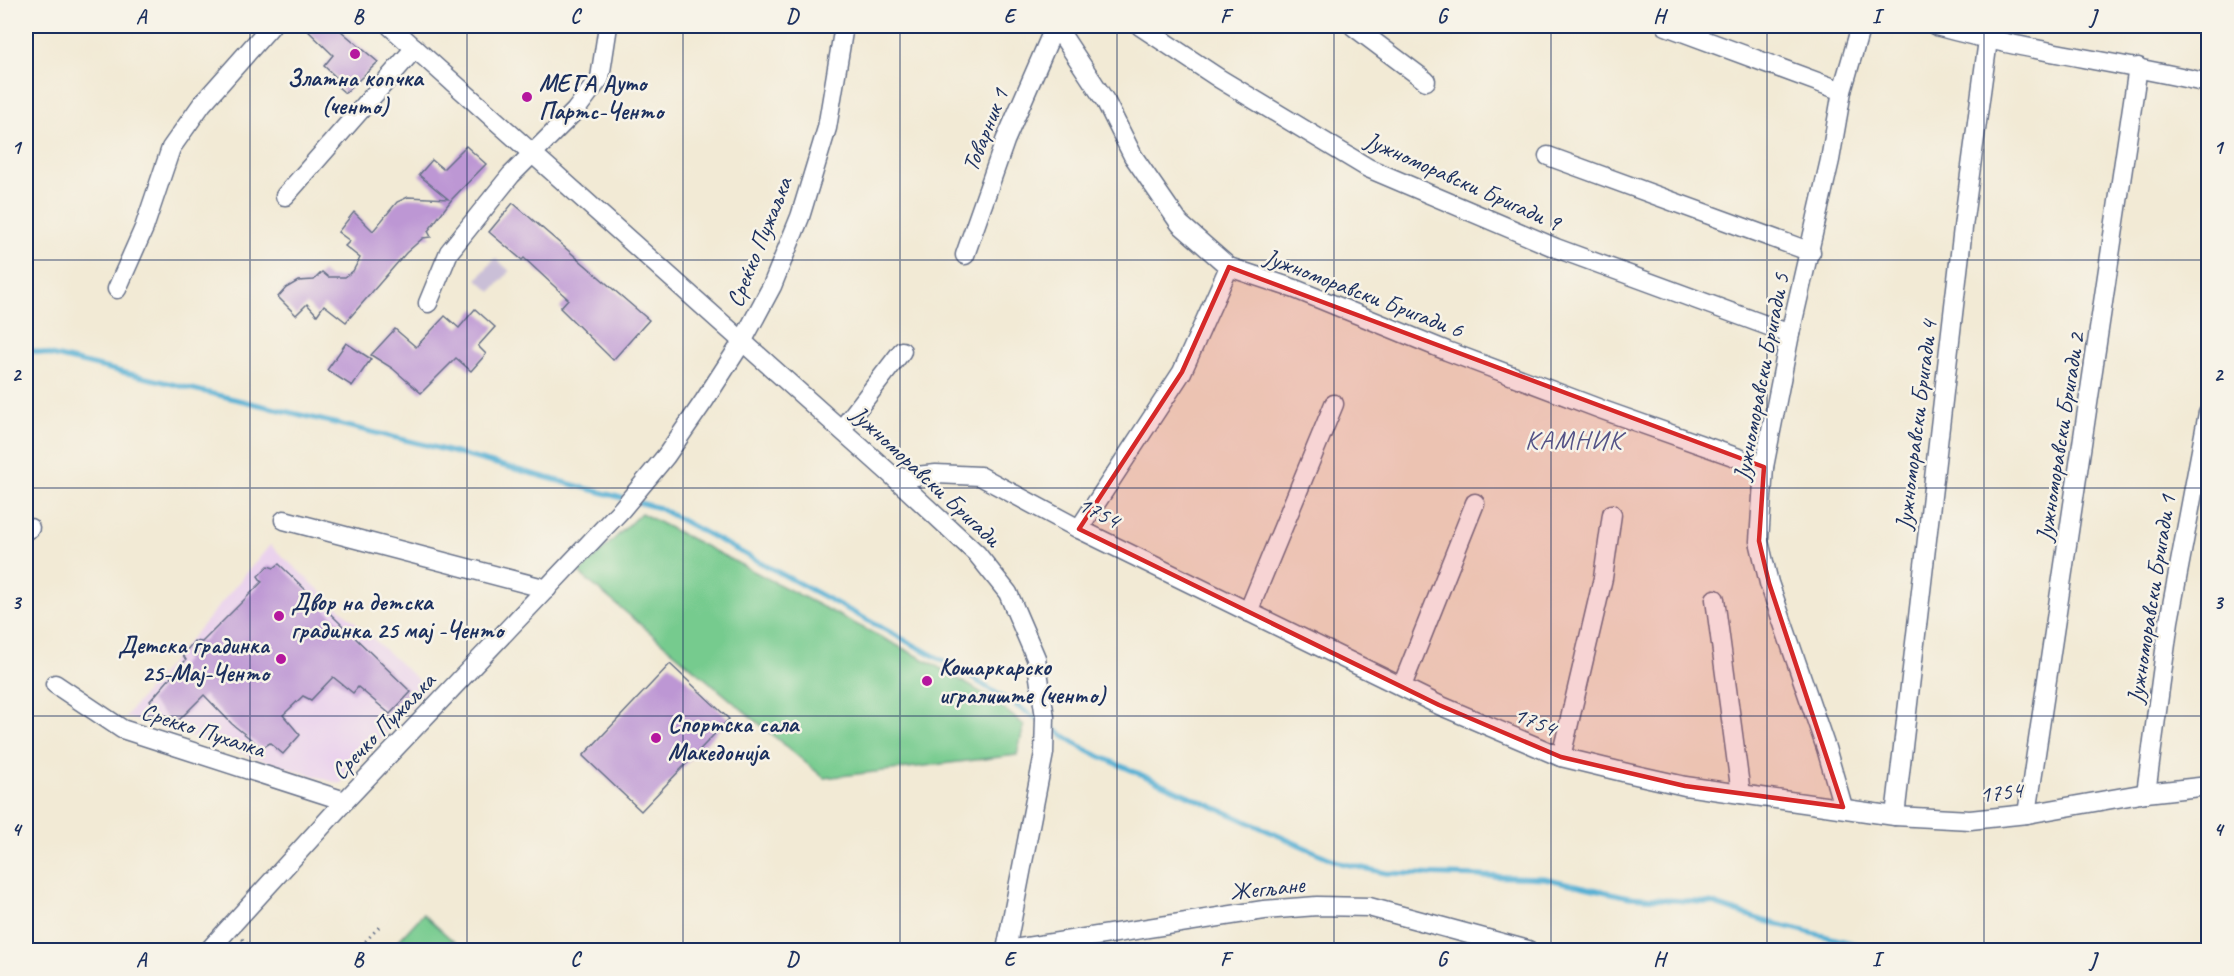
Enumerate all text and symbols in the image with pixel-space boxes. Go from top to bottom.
text: A [136,4,148,29]
text: B [353,4,365,29]
text: C [570,4,582,29]
text: D [786,4,800,29]
text: E [1004,4,1018,29]
text: F [1220,4,1234,29]
text: G [1437,4,1450,29]
text: H [1653,4,1668,29]
text: I [1872,4,1885,29]
text: J [2088,4,2100,29]
marker: Златна копчка (ченто) [348,47,362,61]
place label: Златна копчка (ченто) [287,63,425,121]
place label: МЕГА Ауто Партс-Ченто [539,68,666,126]
street label: Товарник 1 [955,83,1016,176]
marker: МЕГА Ауто Партс-Ченто [520,90,534,104]
street label: Јужноморавски Бригади 9 [1360,124,1567,238]
text: 1 [12,135,23,160]
text: 1 [2214,135,2225,160]
street label: Среќко Пужаљка [719,171,799,311]
street label: Јужноморавски Бригади 6 [1259,241,1469,345]
street label: Јужноморавски Бригади 5 [1726,270,1796,484]
street label: Јужноморавски Бригади 4 [1888,317,1944,532]
street label: Јужноморавски Бригади 2 [2029,329,2092,544]
text: 2 [12,362,23,387]
text: 2 [2214,362,2225,387]
street label: Јужноморавски Бригади [844,398,1008,554]
district label: КАМНИК [1525,424,1627,457]
street label: 1754 [1073,489,1127,536]
street label: Јужноморавски Бригади 1 [2120,492,2182,706]
place label: Двор на детска градинка 25 мај -Ченто [291,587,506,645]
text: 3 [12,590,23,615]
text: 3 [2214,590,2225,615]
marker: Двор на детска градинка 25 мај -Ченто [272,609,286,623]
place label: Детска градинка 25-Мај-Ченто [118,630,272,688]
marker: Детска градинка 25-Мај-Ченто [274,652,288,666]
place label: Кошаркарско игралиште (ченто) [939,652,1107,710]
street label: Сречко Пужаљка [324,665,443,786]
marker: Кошаркарско игралиште (ченто) [920,674,934,688]
street label: Срекко Пухалка [138,696,270,764]
street label: 1754 [1509,699,1563,744]
place label: Спортска сала Македонија [668,709,800,767]
marker: Спортска сала Македонија [649,731,663,745]
street label: 1754 [1978,774,2026,810]
text: 4 [12,817,24,842]
text: 4 [2214,817,2226,842]
street label: Жегљане [1228,869,1308,907]
text: A [136,947,148,972]
text: B [353,947,365,972]
text: C [570,947,582,972]
text: D [786,947,800,972]
text: E [1004,947,1018,972]
text: F [1220,947,1234,972]
text: G [1437,947,1450,972]
text: H [1653,947,1668,972]
text: I [1872,947,1885,972]
text: J [2088,947,2100,972]

